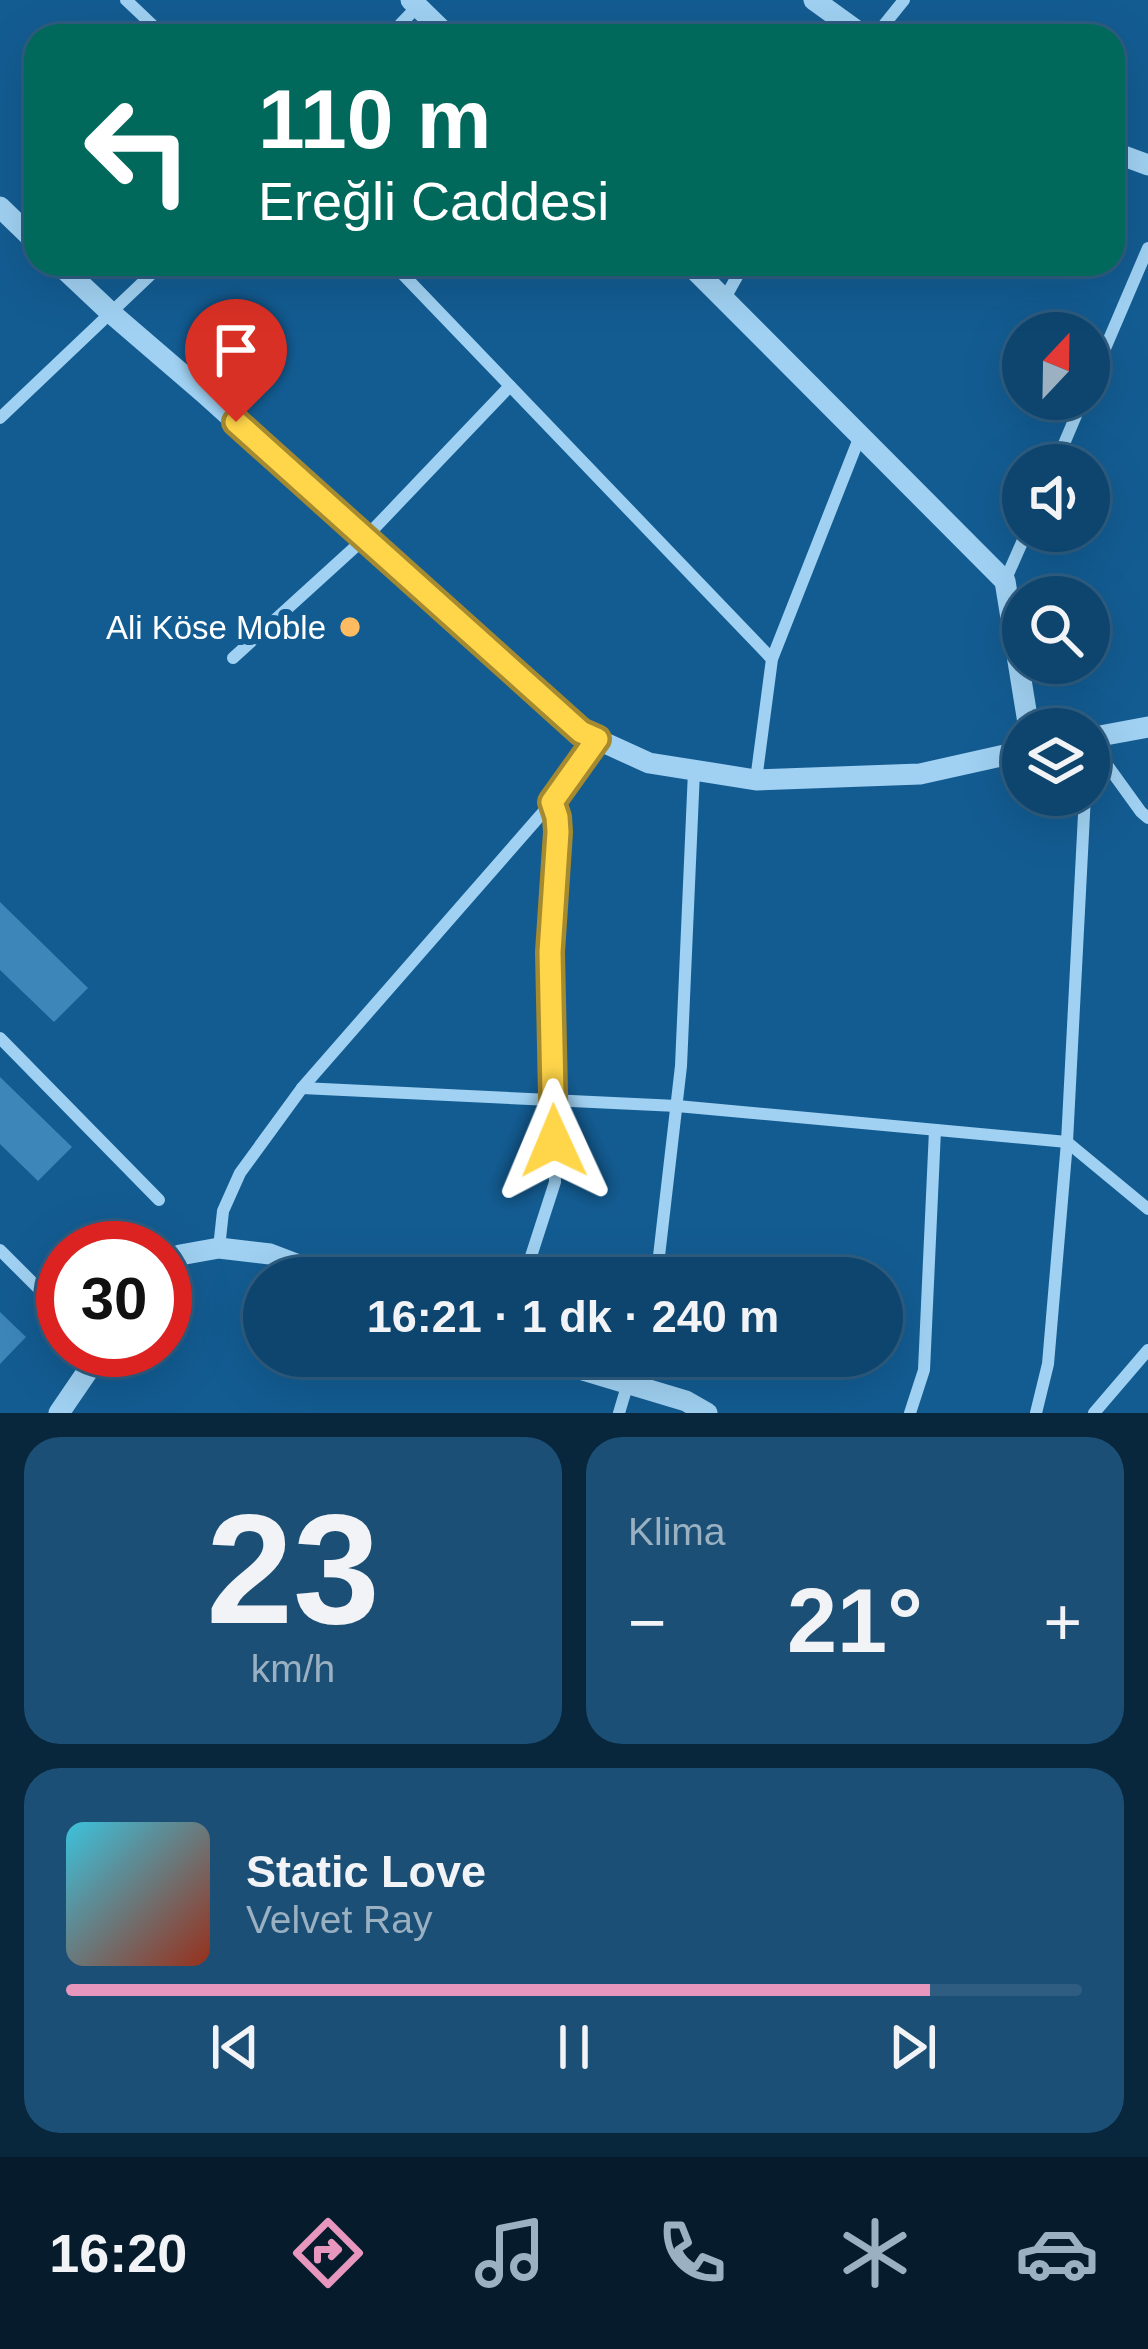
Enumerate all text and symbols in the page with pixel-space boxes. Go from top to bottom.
icon: left [60,72,216,228]
text: 110 m [258,72,492,166]
text: Ereğli Caddesi [258,171,609,231]
pin [185,299,287,422]
north arrow [1002,312,1110,420]
map controls [1002,312,1110,816]
icon: arrive [203,317,269,383]
button: sound [1002,444,1110,552]
button: search [1002,576,1110,684]
place label: Ali Köse Moble [106,609,326,646]
marker: Ali Köse Moble [337,614,363,640]
button: layers [1002,708,1110,816]
position arrow [491,1078,617,1204]
speed limit sign: 30 [36,1221,192,1377]
text: 16:21 · 1 dk · 240 m [367,1291,779,1342]
text: 23 [206,1482,380,1656]
text: Klima [628,1510,726,1553]
text: 21° [787,1571,923,1671]
text: − [628,1585,667,1659]
text: + [1043,1585,1082,1659]
text: km/h [251,1647,335,1690]
text: Static Love [246,1846,486,1897]
text: Velvet Ray [246,1898,432,1941]
icon: previous [202,2014,268,2080]
icon: pause [541,2014,607,2080]
icon: next [880,2014,946,2080]
icon: directions [286,2211,370,2295]
icon: music [468,2211,552,2295]
icon: phone [650,2211,734,2295]
icon: climate [833,2211,917,2295]
icon: car [1015,2211,1099,2295]
text: 16:20 [49,2223,187,2283]

